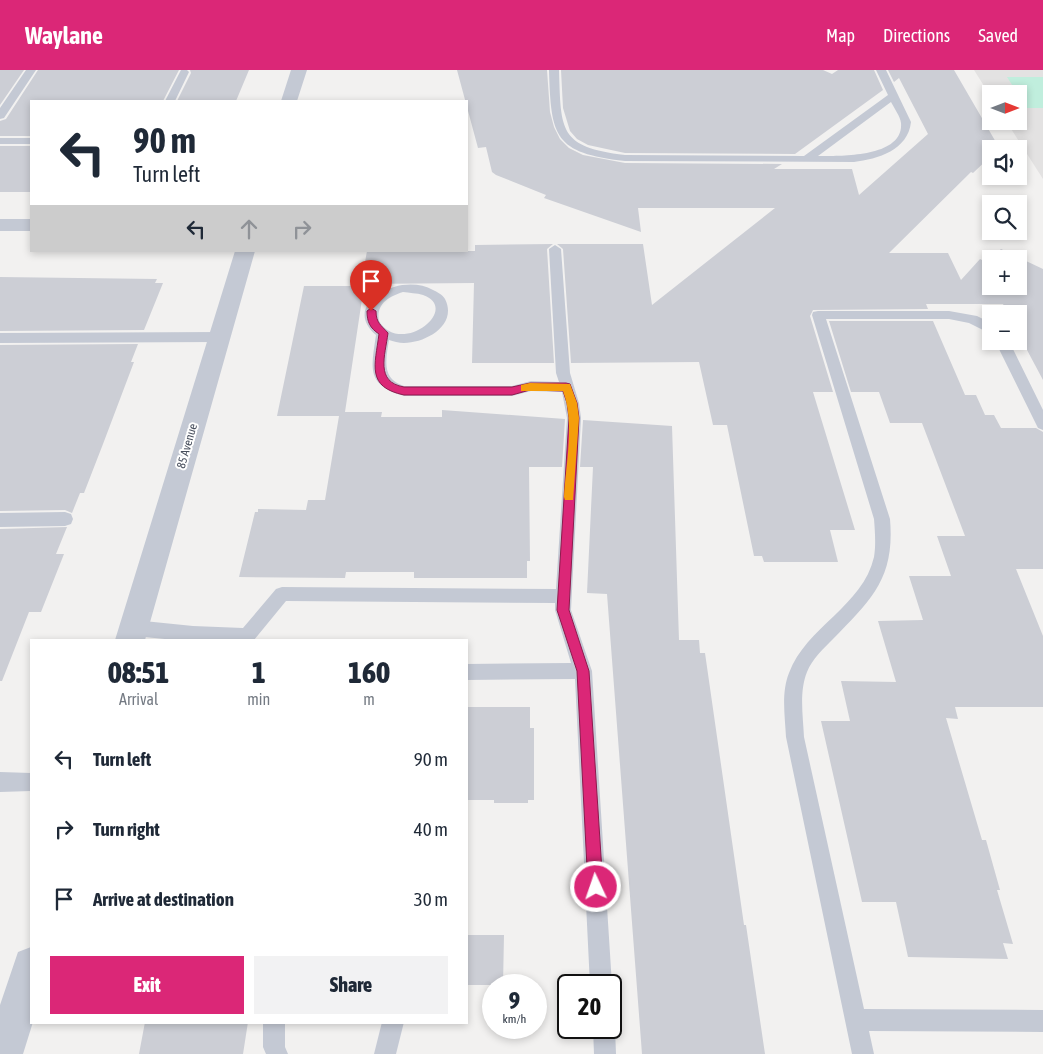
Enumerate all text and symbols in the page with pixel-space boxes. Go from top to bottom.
text: Waylane [25,22,103,49]
text: Map [826,25,855,46]
text: Directions [883,25,950,46]
text: Saved [978,25,1018,46]
north arrow [982,85,1028,130]
map controls [982,85,1027,350]
icon: left [50,120,115,185]
text: 90 m [133,120,196,160]
button: sound [982,140,1027,185]
text: Turn left [133,161,200,187]
button: search [982,195,1027,240]
icon: left [182,215,210,243]
icon: ahead [235,215,263,243]
icon: right [288,215,316,243]
button: + [982,250,1027,295]
pin [350,260,392,311]
icon: arrive [357,267,385,295]
button: − [982,305,1027,350]
street label: 85 Avenue [174,422,200,470]
text: 08:51 [108,655,169,689]
text: 1 [252,655,266,689]
text: 160 [348,655,390,689]
text: Arrival [119,690,158,708]
text: min [247,690,270,708]
text: m [363,690,375,708]
icon: left [50,745,78,773]
text: Turn left [93,748,151,770]
text: 90 m [414,748,448,770]
icon: right [50,815,78,843]
text: Turn right [93,818,160,840]
text: 40 m [414,818,448,840]
position arrow [569,860,621,912]
icon: arrive [50,885,78,913]
text: Arrive at destination [93,888,234,910]
text: 30 m [414,888,448,910]
button: Exit [50,956,244,1014]
button: Share [254,956,448,1014]
speed limit sign: 20 [557,974,622,1039]
text: 9 [509,986,520,1014]
text: km/h [503,1012,526,1026]

